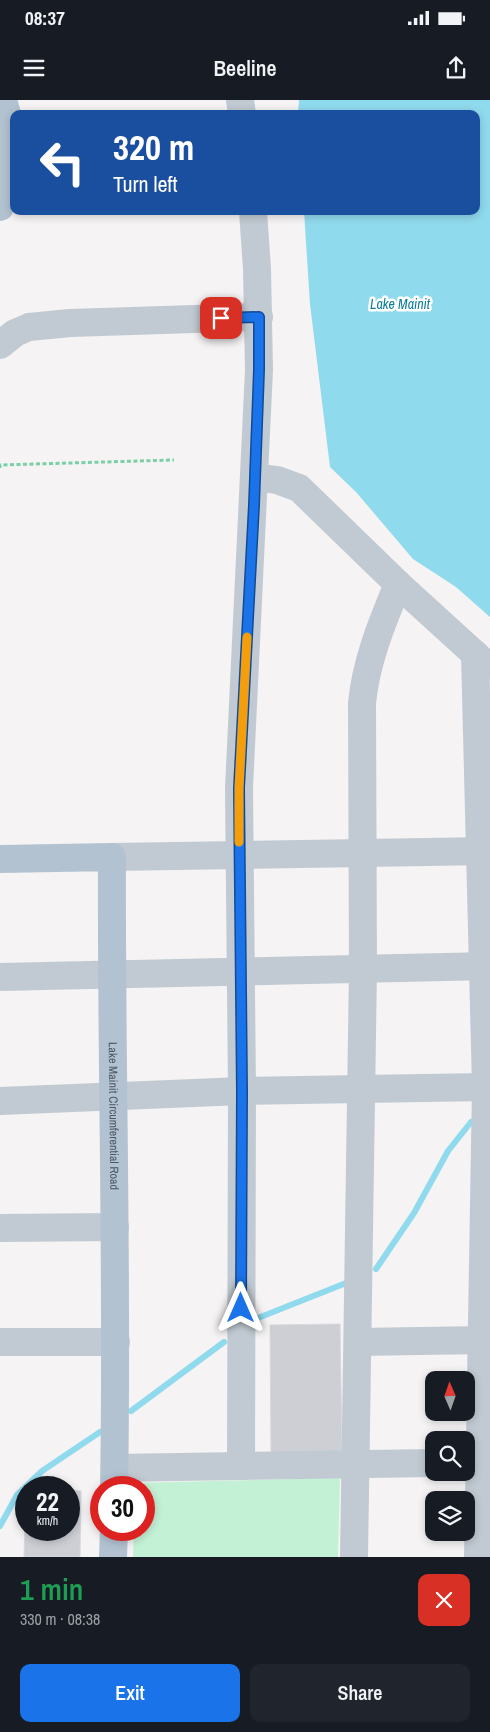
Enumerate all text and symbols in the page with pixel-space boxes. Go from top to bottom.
text: 08:37 [25,5,65,31]
text: Beeline [213,53,277,83]
icon: menu [20,54,48,82]
icon: share [442,54,470,82]
text: 320 m [113,124,194,171]
icon: left [30,130,95,195]
text: Turn left [113,169,178,199]
water label: Lake Mainit [370,295,431,313]
pin [200,297,242,339]
icon: arrive [207,304,235,332]
street label: Lake Mainit Circumferential Road [105,1042,122,1190]
position arrow [214,1281,266,1333]
north arrow [425,1371,475,1421]
map controls [425,1371,475,1541]
button: search [425,1431,475,1481]
speed limit sign: 30 [90,1476,155,1541]
text: 22 [36,1485,59,1519]
button: layers [425,1491,475,1541]
text: km/h [37,1513,58,1529]
text: 1 min [20,1569,83,1609]
button: close [418,1574,470,1626]
text: 330 m · 08:38 [20,1608,100,1630]
button: Exit [20,1664,240,1722]
button: Share [250,1664,470,1722]

